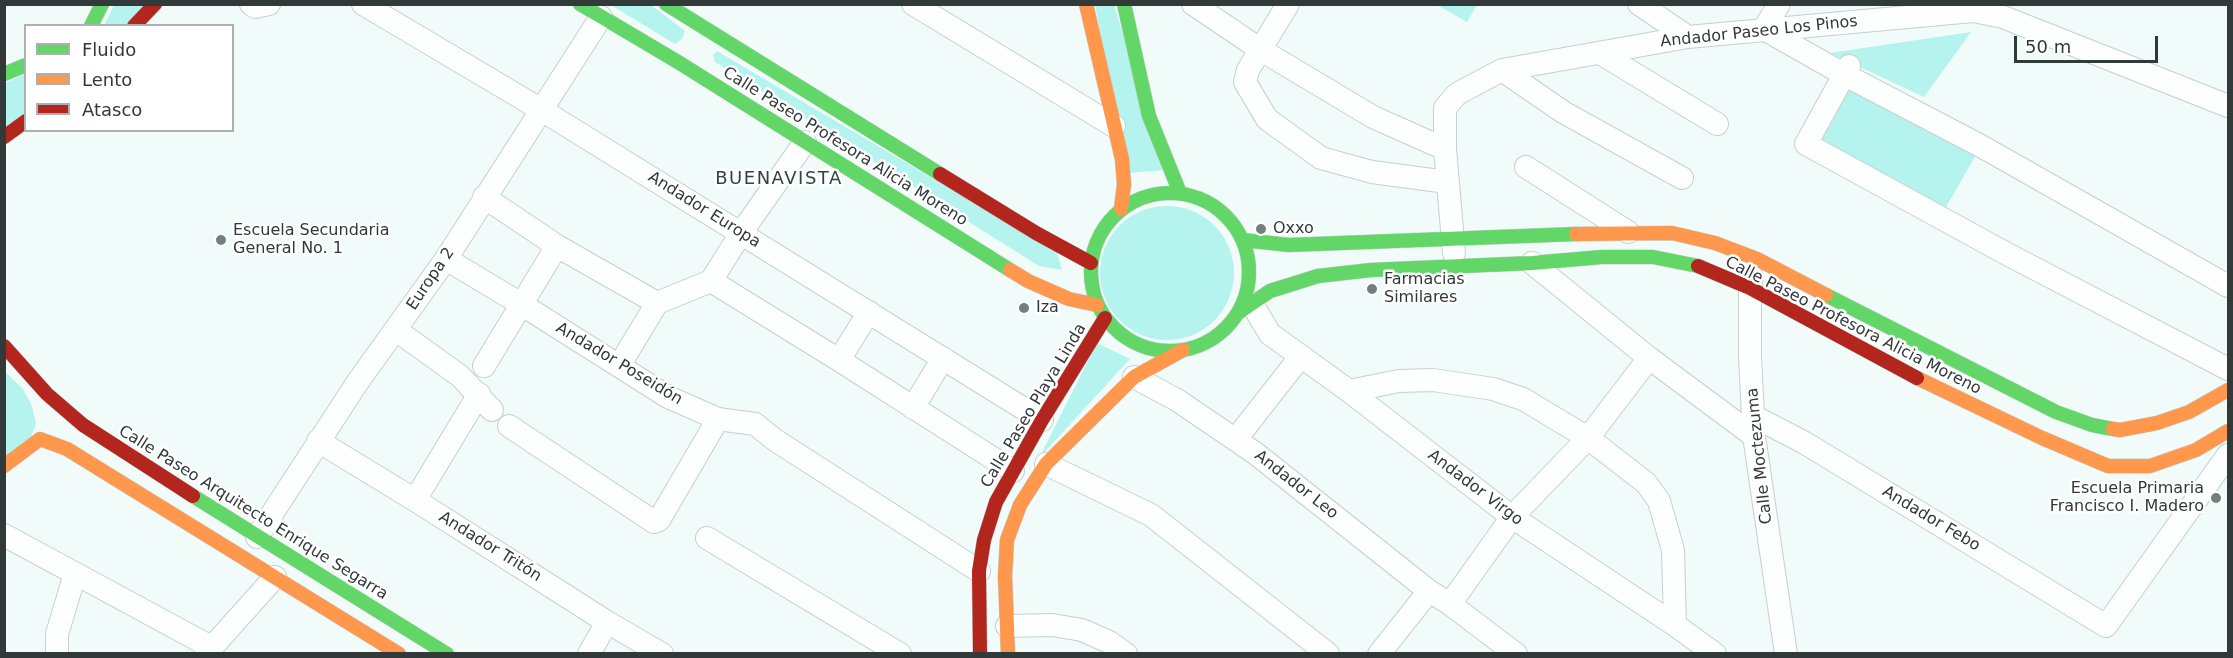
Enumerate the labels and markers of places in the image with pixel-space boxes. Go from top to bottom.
place label: Oxxo [1273,219,1314,239]
place label: Escuela Secundaria General No. 1 [233,221,389,259]
marker: Oxxo [1254,222,1268,236]
marker: Escuela Secundaria General No. 1 [214,233,228,247]
place label: Farmacias Similares [1384,270,1465,308]
marker: Farmacias Similares [1365,282,1379,296]
place label: Iza [1036,298,1059,318]
marker: Iza [1017,301,1031,315]
place label: Escuela Primaria Francisco I. Madero [2050,479,2204,517]
marker: Escuela Primaria Francisco I. Madero [2209,491,2223,505]

